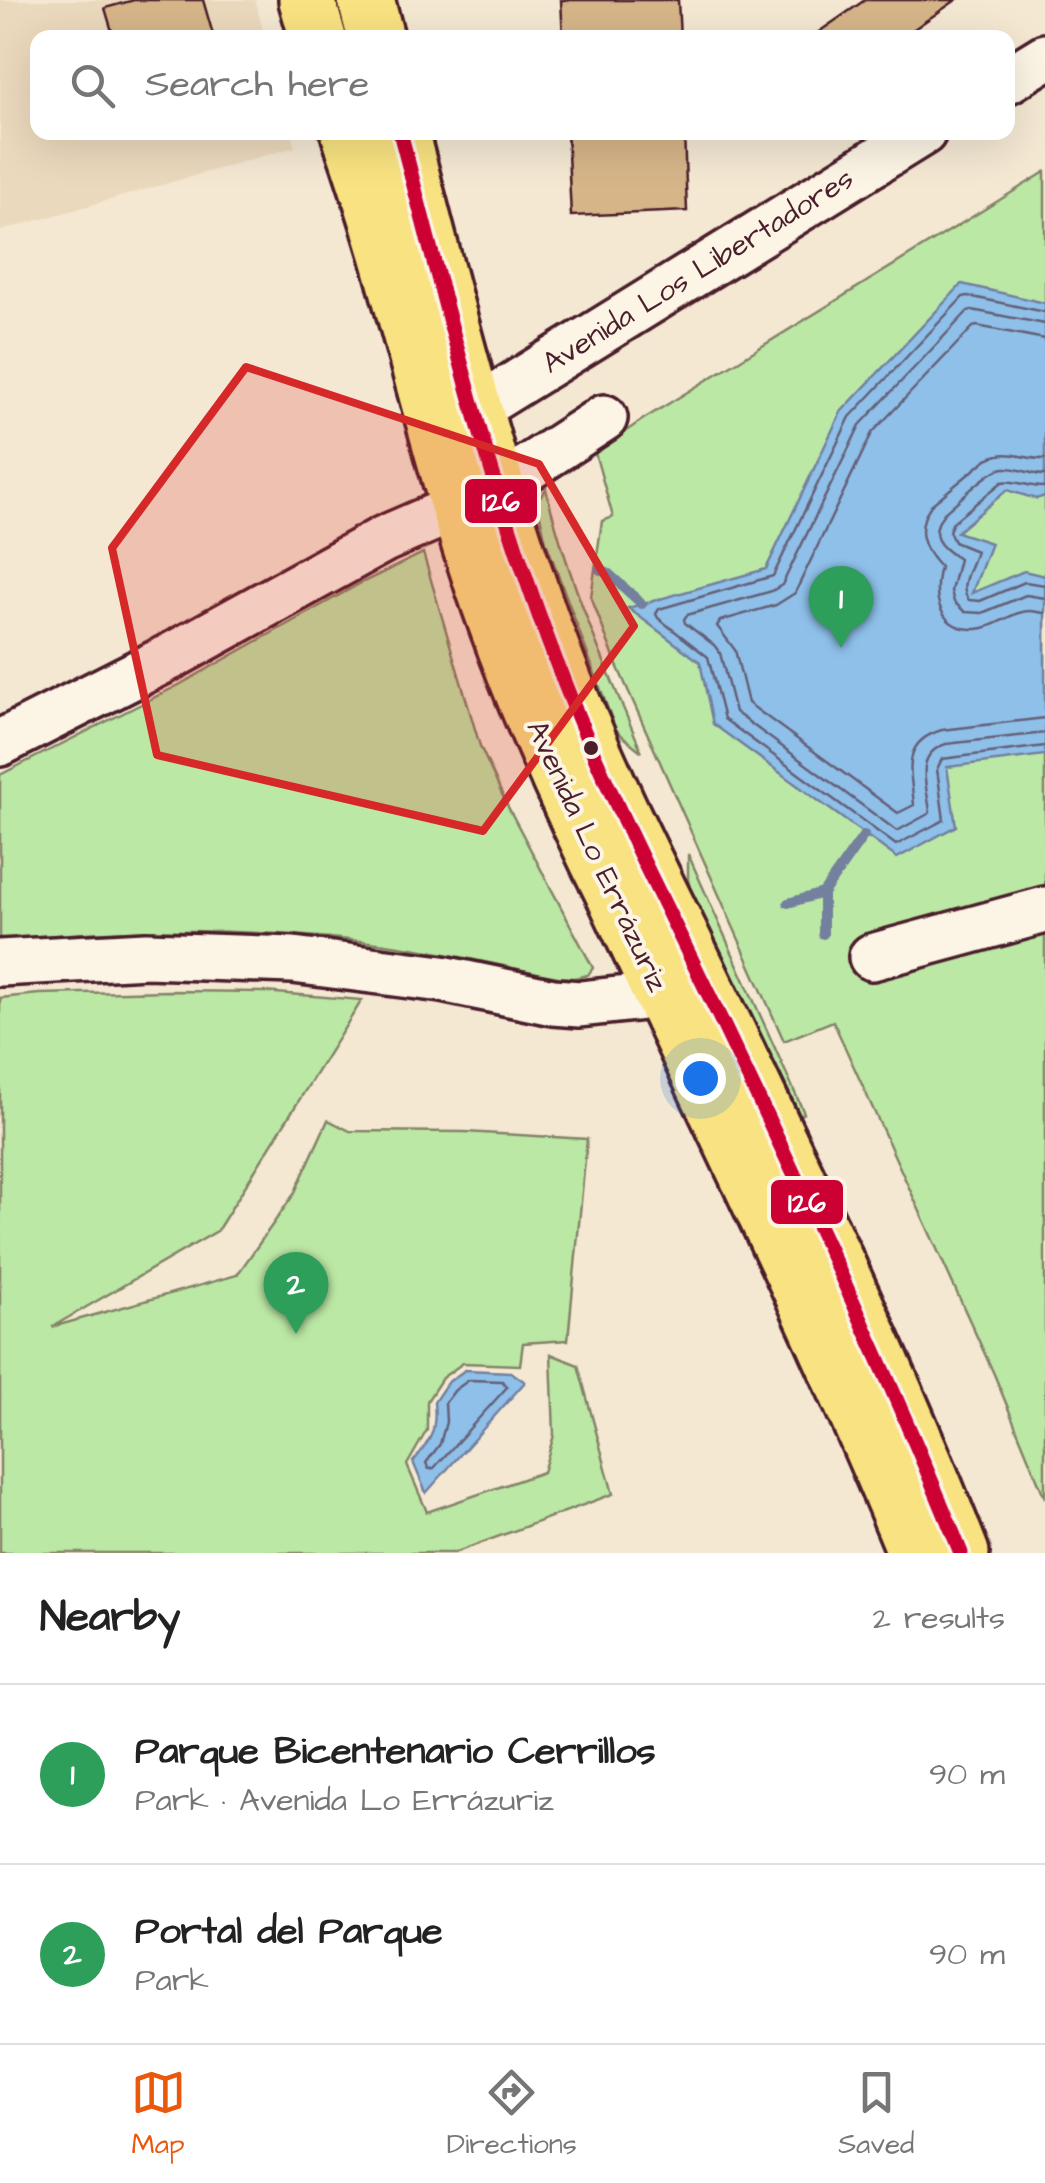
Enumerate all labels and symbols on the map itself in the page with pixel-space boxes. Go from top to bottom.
street label: Avenida Los Libertadores [534,158,862,384]
line badge: I26 [463,477,539,525]
text: I26 [482,483,520,522]
pin: 1 [808,566,874,648]
street label: Avenida Lo Errázuriz [516,713,678,999]
unlabelled marker [581,738,601,758]
your location [675,1053,726,1104]
line badge: I26 [769,1178,845,1226]
text: I26 [788,1184,826,1223]
pin: 2 [264,1252,328,1334]

